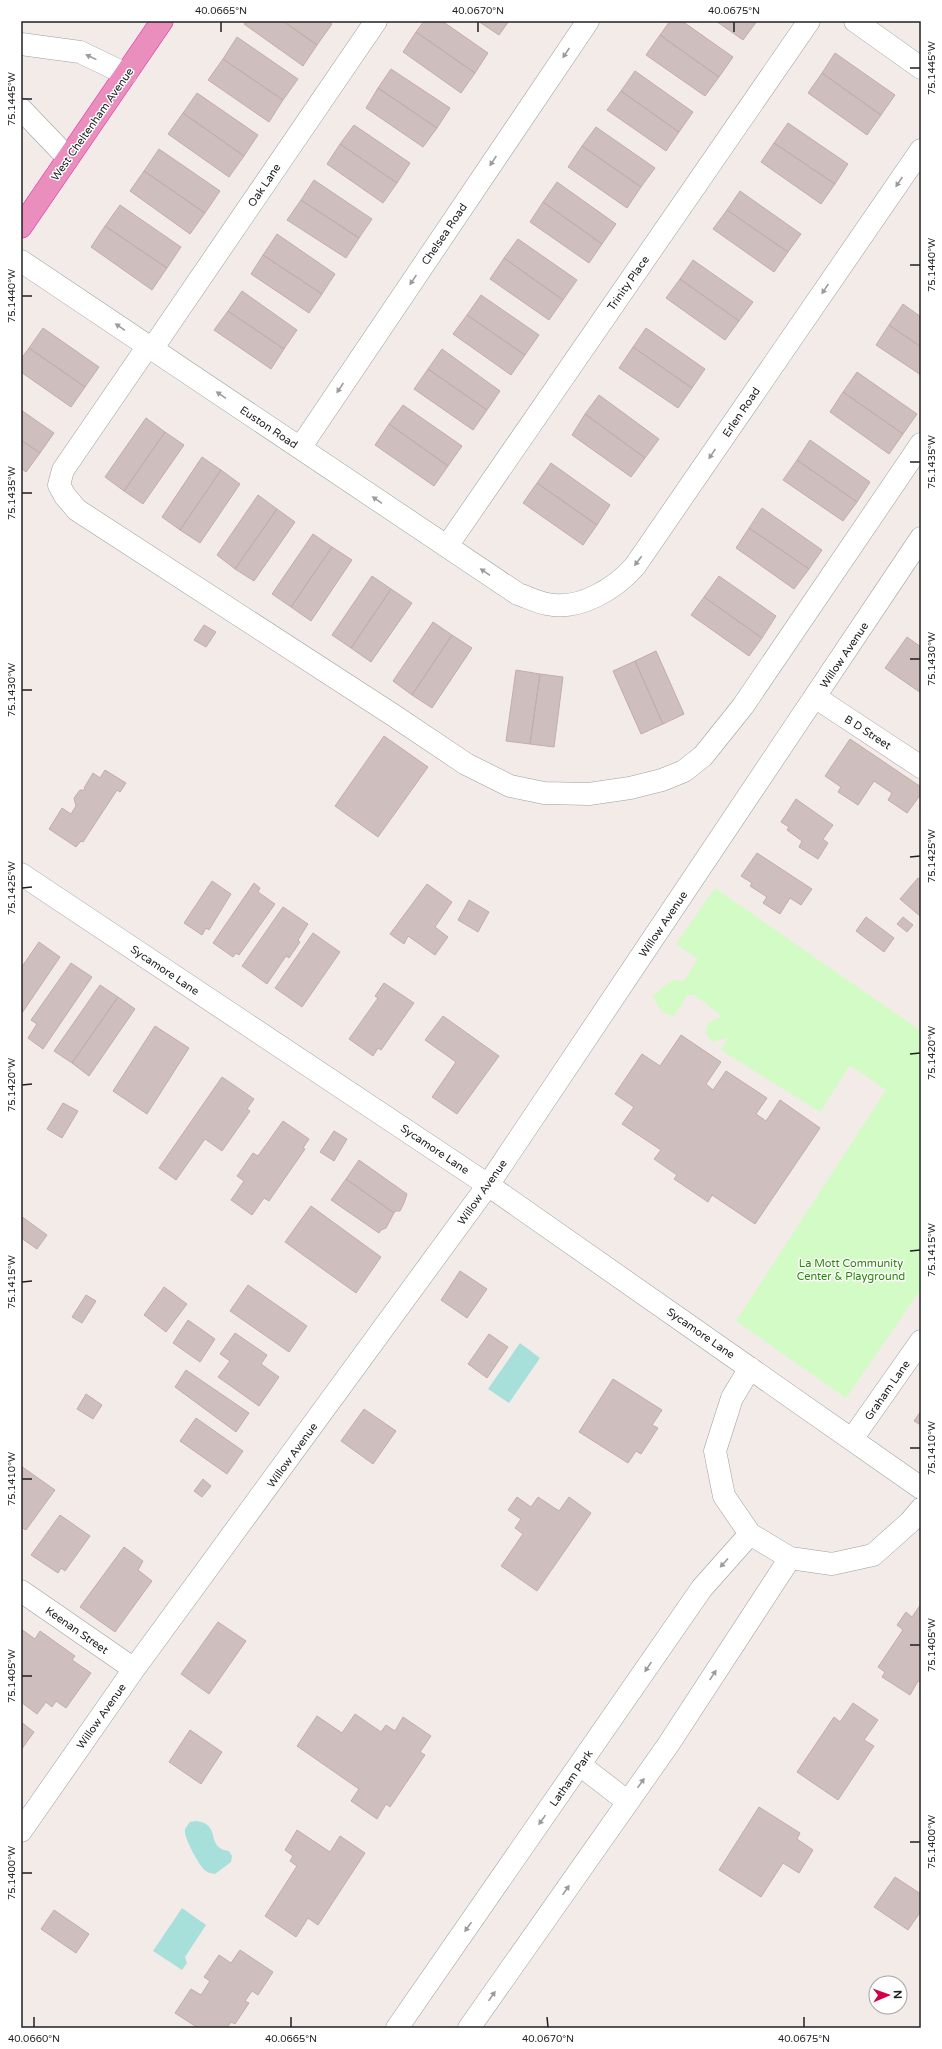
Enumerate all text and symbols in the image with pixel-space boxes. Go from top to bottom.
text: 40.0665°N [195,5,247,17]
text: 40.0670°N [452,5,504,17]
text: 40.0675°N [708,5,760,17]
text: 75.1445°W [926,41,938,95]
one-way arrow [562,48,570,59]
one-way arrow [85,54,96,60]
street label: West Cheltenham Avenue [48,65,136,183]
text: 75.1445°W [6,72,18,126]
one-way arrow [490,155,497,167]
street label: Oak Lane [245,161,284,209]
one-way arrow [895,177,903,188]
street label: Chelsea Road [419,201,470,268]
text: 75.1440°W [926,238,938,292]
street label: Trinity Place [605,253,652,313]
text: 75.1440°W [6,269,18,323]
one-way arrow [409,275,417,286]
one-way arrow [821,284,829,295]
one-way arrow [114,323,125,331]
one-way arrow [336,383,344,393]
street label: Erlen Road [720,385,763,440]
one-way arrow [216,391,226,399]
street label: Euston Road [237,403,300,452]
text: 75.1435°W [926,435,938,489]
one-way arrow [708,449,716,460]
text: 75.1435°W [6,466,18,520]
one-way arrow [372,496,383,503]
one-way arrow [634,556,642,567]
one-way arrow [480,568,490,576]
street label: Willow Avenue [818,620,871,691]
text: 75.1430°W [926,632,938,686]
text: 75.1430°W [6,663,18,717]
street label: B D Street [842,713,894,752]
text: 75.1425°W [926,829,938,883]
text: 75.1425°W [6,861,18,915]
street label: Willow Avenue [637,889,690,960]
street label: Sycamore Lane [128,943,201,998]
text: 75.1420°W [926,1026,938,1080]
text: 75.1420°W [6,1058,18,1112]
street label: Sycamore Lane [398,1122,471,1177]
street label: Willow Avenue [455,1157,510,1227]
text: 75.1415°W [926,1223,938,1277]
text: 75.1415°W [6,1255,18,1309]
park label: La Mott Community Center & Playground [797,1257,905,1283]
street label: Sycamore Lane [664,1305,737,1362]
street label: Graham Lane [862,1358,913,1423]
street label: Willow Avenue [265,1420,320,1490]
text: 75.1410°W [926,1421,938,1475]
text: 75.1410°W [6,1452,18,1506]
one-way arrow [720,1557,729,1568]
street label: Keenan Street [43,1604,111,1657]
text: 75.1405°W [926,1618,938,1672]
text: 75.1405°W [6,1649,18,1703]
one-way arrow [644,1662,652,1672]
one-way arrow [709,1670,717,1680]
street label: Willow Avenue [74,1681,129,1751]
street label: Latham Park [547,1748,596,1809]
one-way arrow [637,1778,645,1788]
one-way arrow [538,1815,546,1825]
text: 75.1400°W [926,1815,938,1869]
text: 75.1400°W [6,1846,18,1900]
one-way arrow [562,1884,570,1895]
one-way arrow [464,1922,472,1932]
north arrow [868,1975,908,2015]
text: N [891,1990,904,1999]
one-way arrow [488,1991,496,2001]
text: 40.0660°N [8,2033,60,2045]
text: 40.0665°N [265,2033,317,2045]
text: 40.0670°N [522,2033,574,2045]
text: 40.0675°N [778,2033,830,2045]

